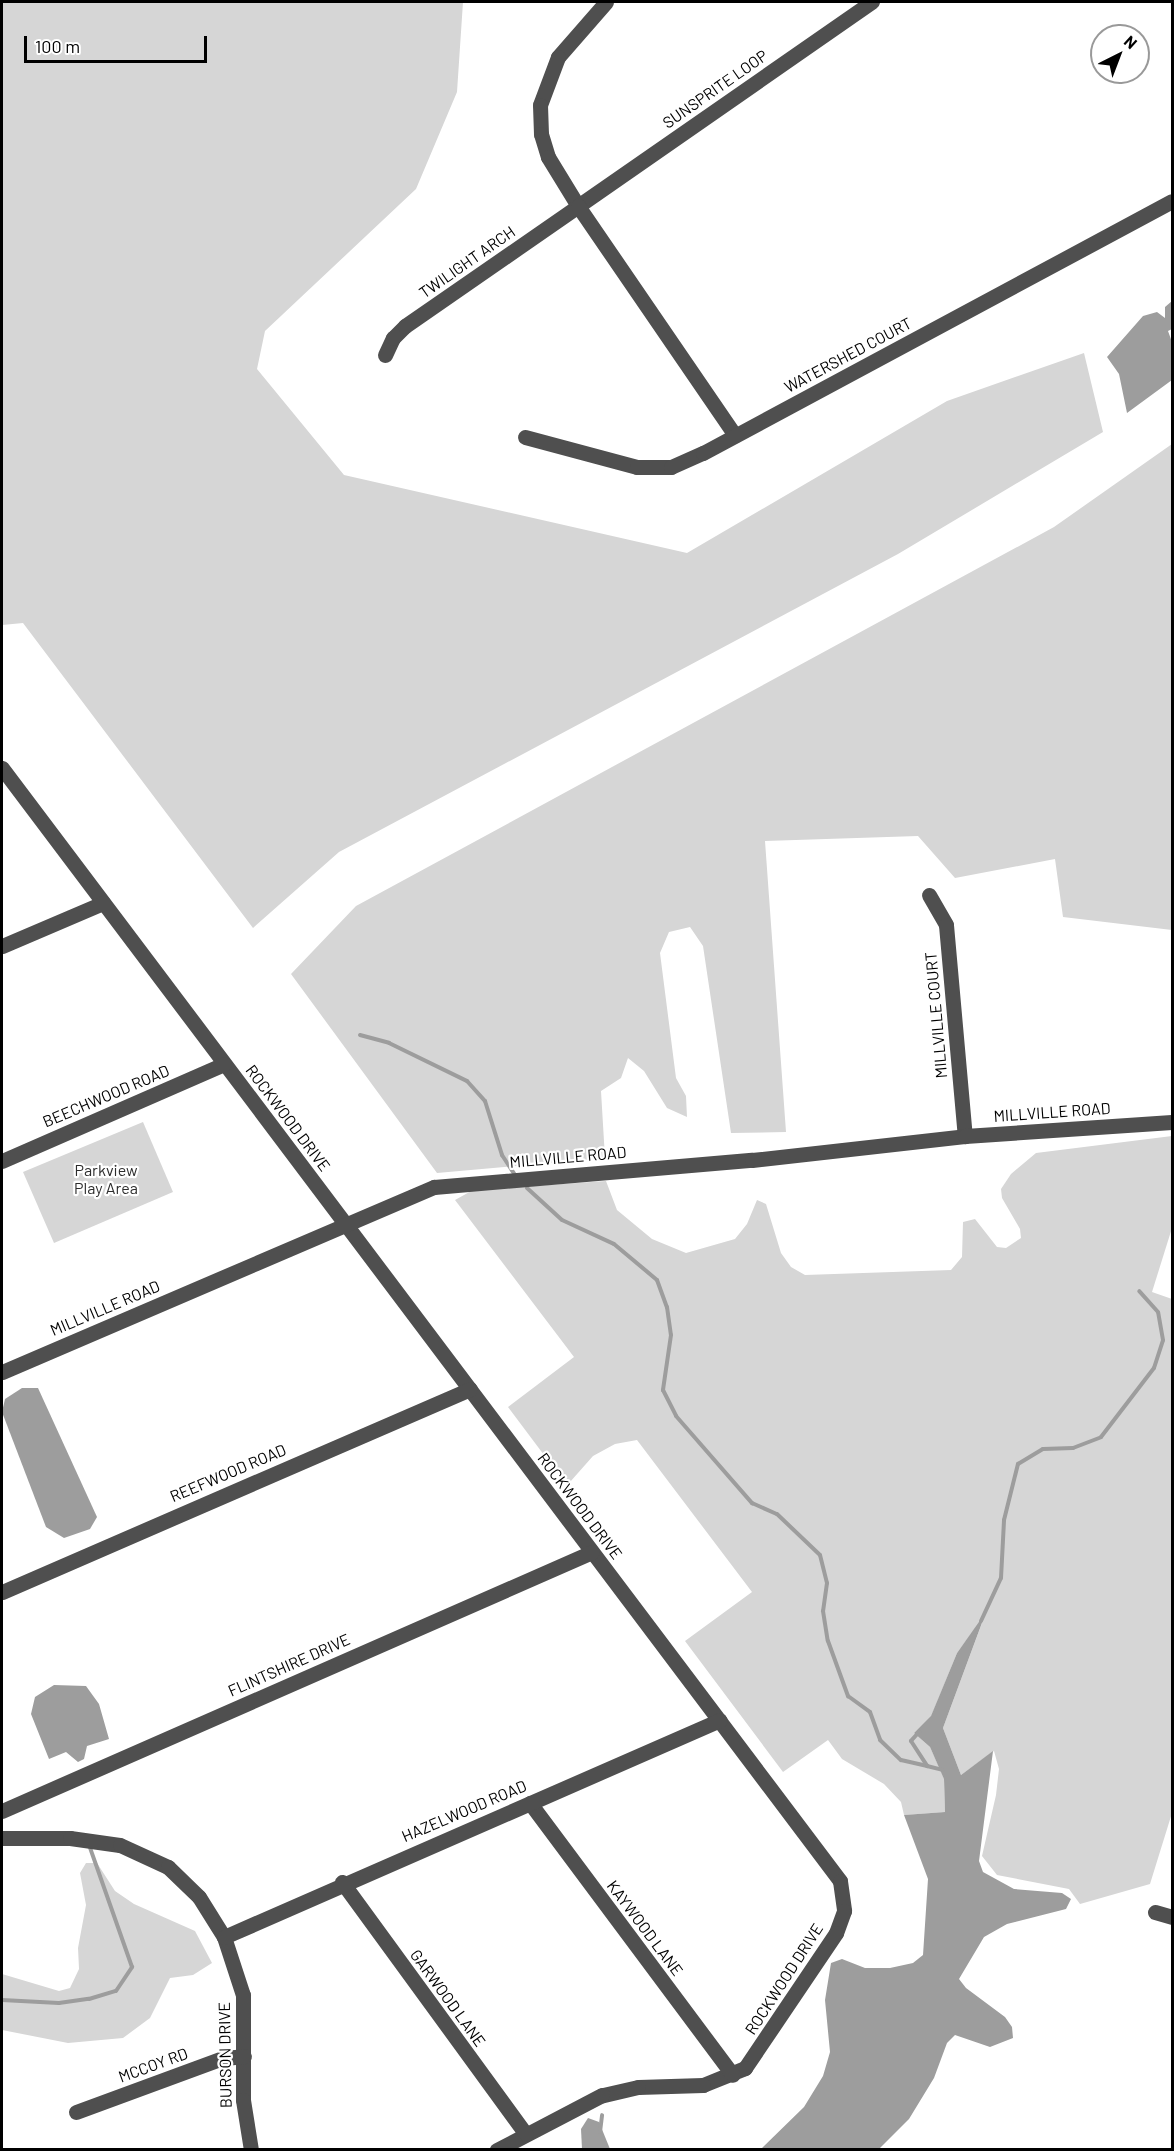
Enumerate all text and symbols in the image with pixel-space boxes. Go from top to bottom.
scale bar [27,24,210,62]
north arrow [1090,24,1150,84]
text: N [1121,31,1141,52]
text: 100 m [35,35,80,57]
street label: SUNSPRITE LOOP [659,46,771,132]
street label: TWILIGHT ARCH [415,222,519,302]
street label: WATERSHED COURT [781,313,915,397]
street label: MILLVILLE COURT [921,951,951,1079]
street label: BEECHWOOD ROAD [40,1061,172,1131]
street label: ROCKWOOD DRIVE [242,1061,334,1175]
street label: MILLVILLE ROAD [993,1098,1111,1126]
street label: MILLVILLE ROAD [509,1142,627,1172]
park label: Parkview Play Area [74,1160,138,1198]
street label: MILLVILLE ROAD [47,1276,163,1340]
street label: REEFWOOD ROAD [167,1440,289,1506]
street label: ROCKWOOD DRIVE [534,1449,626,1563]
street label: FLINTSHIRE DRIVE [225,1629,353,1701]
street label: HAZELWOOD ROAD [399,1776,529,1846]
street label: KAYWOOD LANE [603,1877,687,1979]
street label: ROCKWOOD DRIVE [741,1920,827,2038]
street label: GARWOOD LANE [406,1946,490,2050]
street label: BURSON DRIVE [214,2002,236,2108]
street label: MCCOY RD [116,2044,190,2086]

